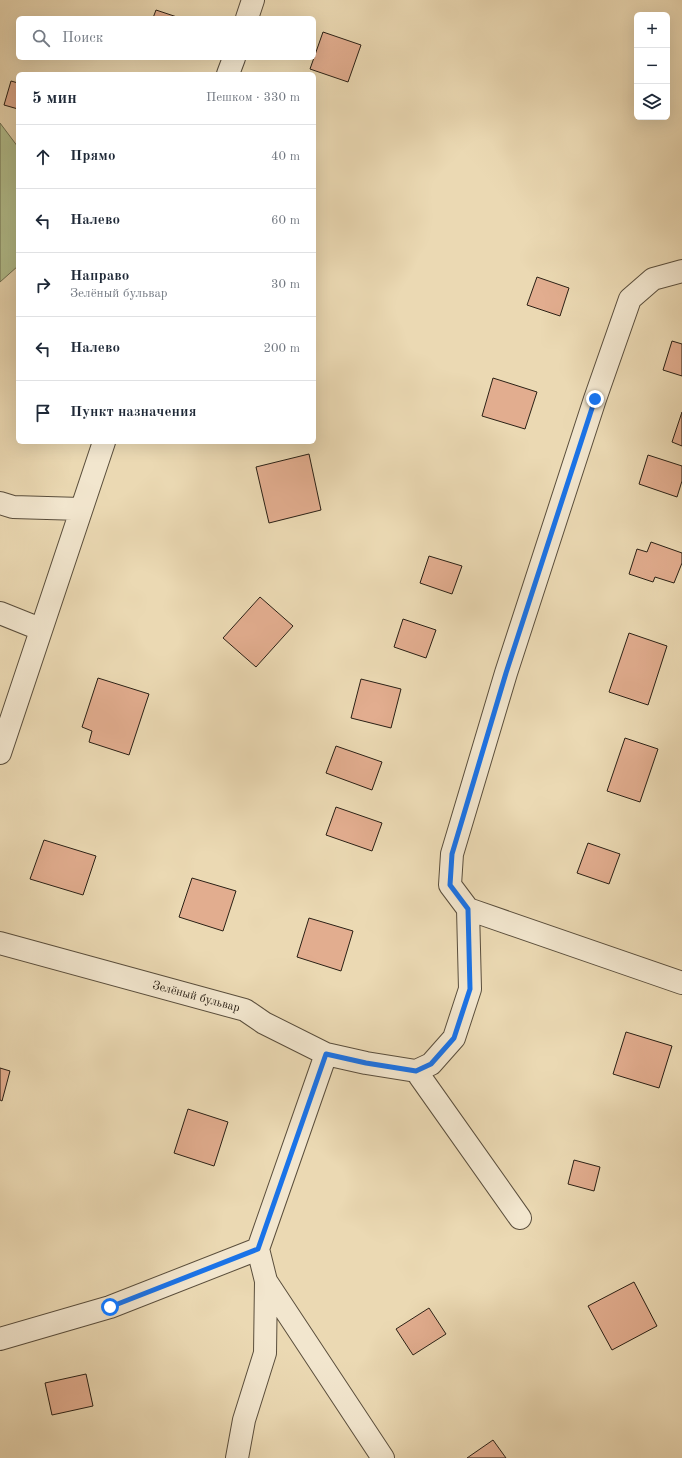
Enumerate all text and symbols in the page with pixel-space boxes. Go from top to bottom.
map controls [634,12,670,120]
button: + [634,12,670,48]
search box [16,16,316,60]
icon: search [30,27,52,49]
text: Поиск [62,31,103,46]
button: − [634,48,670,84]
button: layers [634,84,670,120]
text: 5 мин [32,90,77,107]
text: Пешком · 330 m [206,91,300,104]
icon: ahead [32,146,54,168]
text: Прямо [70,149,116,164]
text: 40 m [271,150,300,163]
icon: left [32,210,54,232]
text: Налево [70,213,120,228]
text: 60 m [271,214,300,227]
text: Направо [70,269,129,284]
icon: right [32,274,54,296]
text: 30 m [271,278,300,291]
text: Зелёный бульвар [70,287,168,300]
icon: left [32,338,54,360]
text: Налево [70,341,120,356]
text: 200 m [263,342,300,355]
route end [586,390,604,408]
icon: arrive [32,402,54,424]
text: Пункт назначения [70,405,197,420]
street label: Зелёный бульвар [151,980,241,1014]
route start [101,1298,119,1316]

